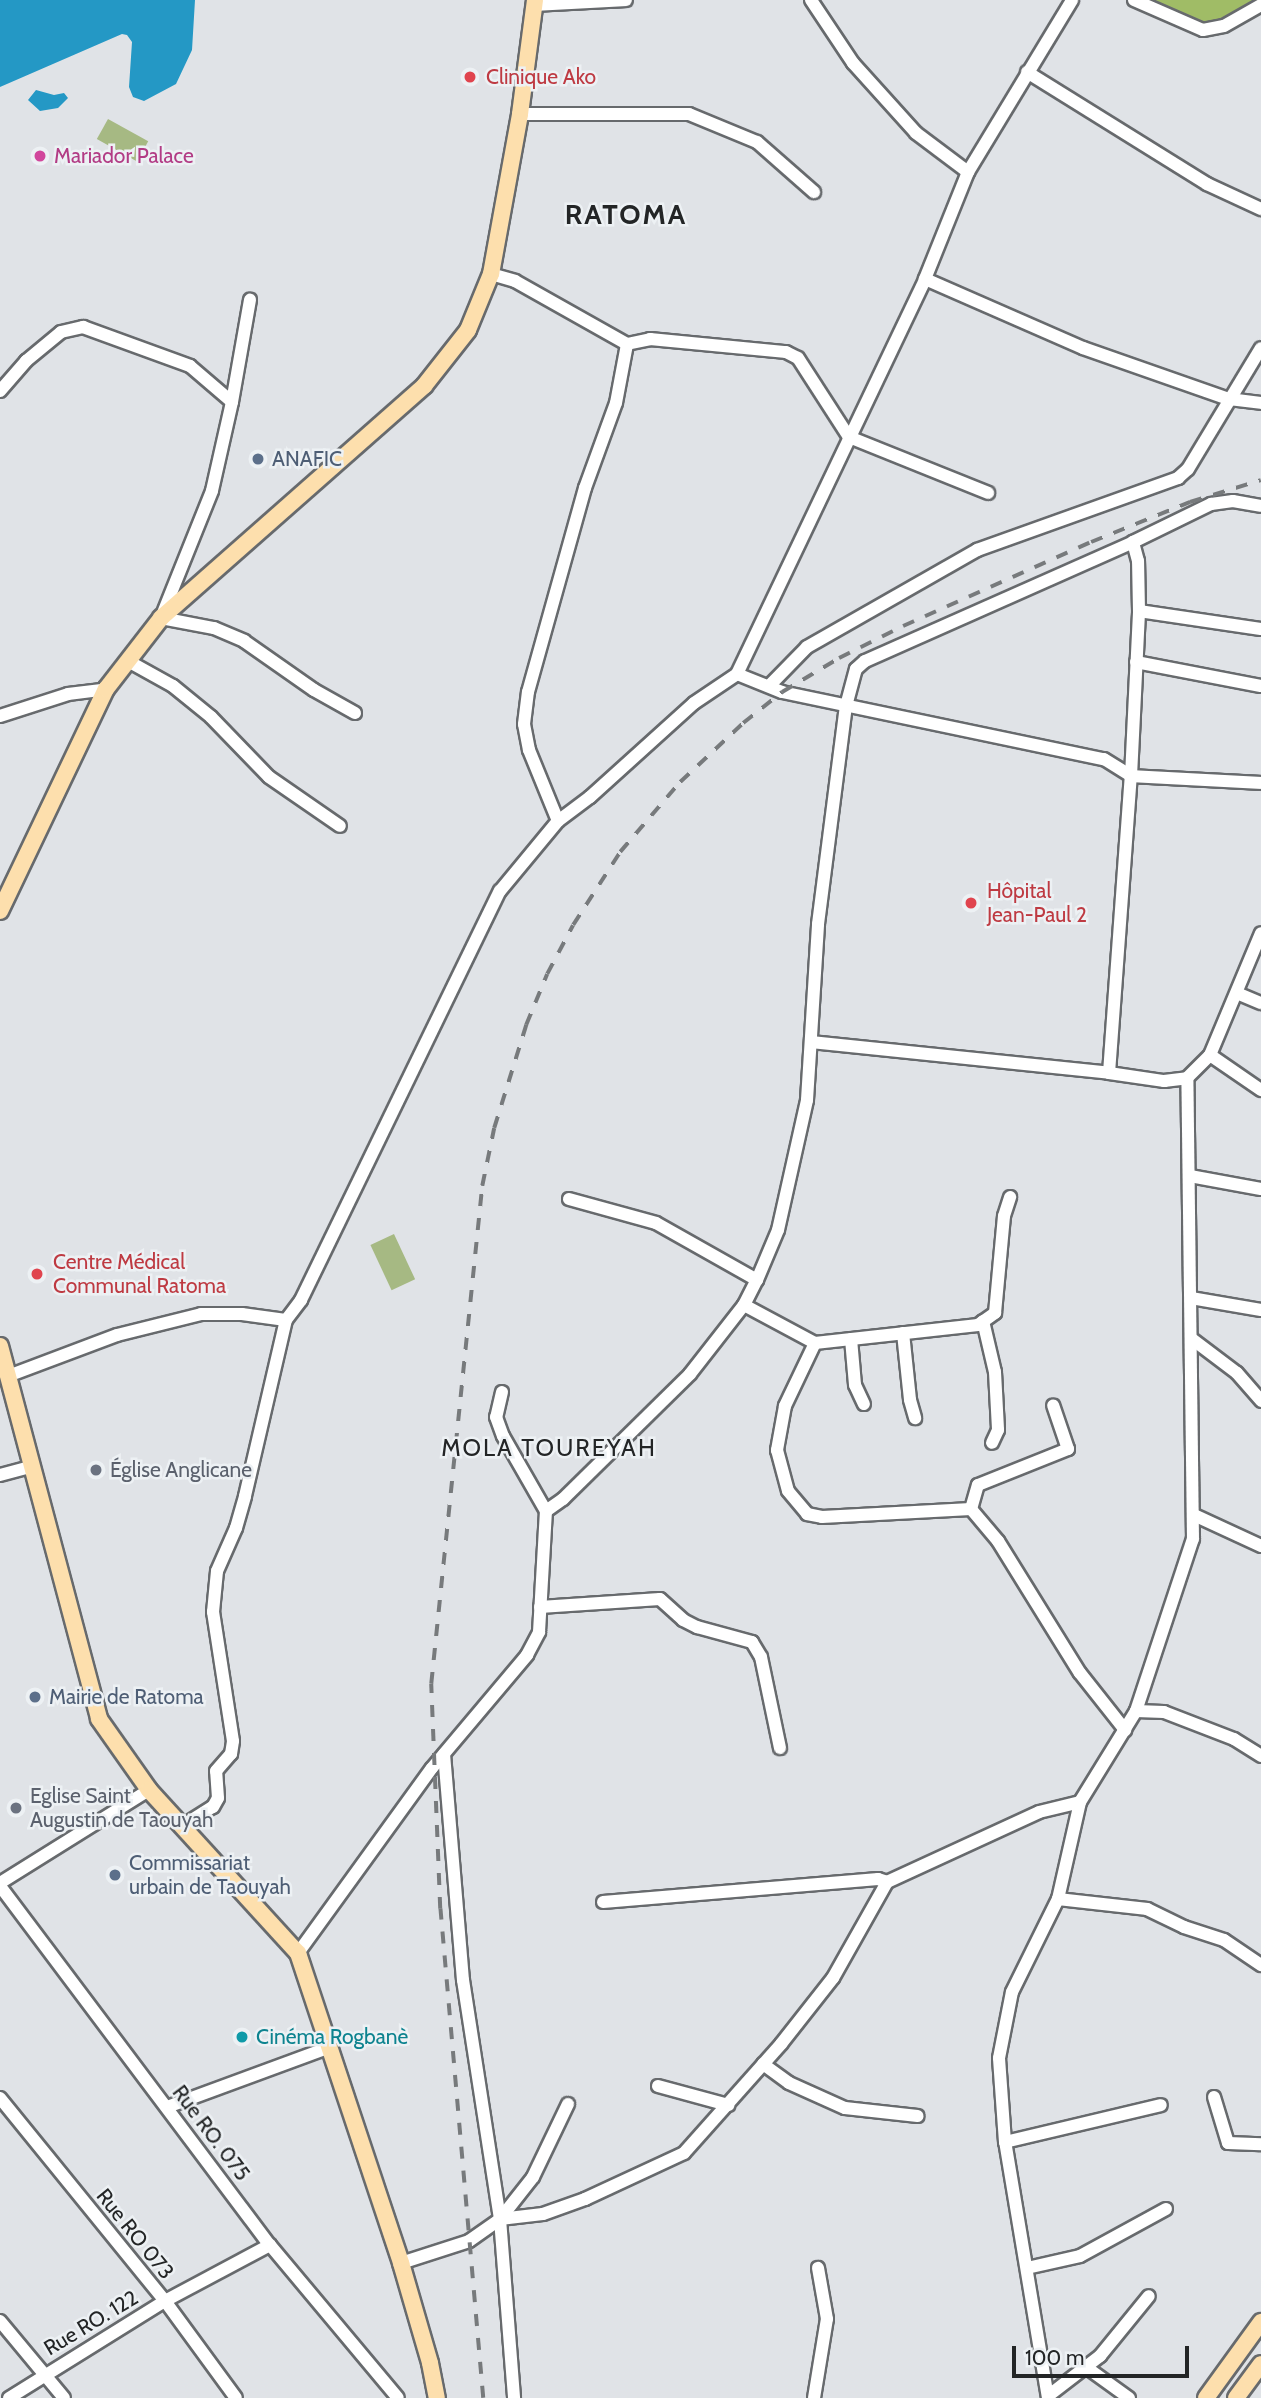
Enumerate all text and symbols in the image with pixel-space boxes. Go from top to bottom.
place label: Clinique Ako [486,64,596,90]
marker: Clinique Ako [460,67,480,87]
place label: Mariador Palace [54,143,194,169]
marker: Mariador Palace [32,148,48,164]
district label: RATOMA [565,197,687,231]
place label: ANAFIC [272,446,342,472]
marker: ANAFIC [250,451,266,467]
place label: Hôpital Jean-Paul 2 [987,878,1087,928]
marker: Hôpital Jean-Paul 2 [961,893,981,913]
place label: Centre Médical Communal Ratoma [53,1249,226,1299]
marker: Centre Médical Communal Ratoma [27,1264,47,1284]
district label: MOLA TOUREYAH [443,1434,655,1462]
place label: Église Anglicane [110,1457,252,1483]
marker: Église Anglicane [88,1462,104,1478]
place label: Mairie de Ratoma [49,1684,204,1710]
marker: Mairie de Ratoma [27,1689,43,1705]
place label: Eglise Saint Augustin de Taouyah [30,1783,213,1833]
marker: Eglise Saint Augustin de Taouyah [8,1800,24,1816]
place label: Commissariat urbain de Taouyah [129,1850,291,1900]
marker: Commissariat urbain de Taouyah [107,1867,123,1883]
place label: Cinéma Rogbanè [256,2024,408,2050]
marker: Cinéma Rogbanè [234,2029,250,2045]
street label: Rue RO. 075 [167,2080,255,2186]
street label: Rue RO 073 [91,2184,179,2284]
street label: Rue RO. 122 [39,2285,143,2361]
scale bar [1016,2332,1193,2376]
text: 100 m [1025,2345,1084,2370]

